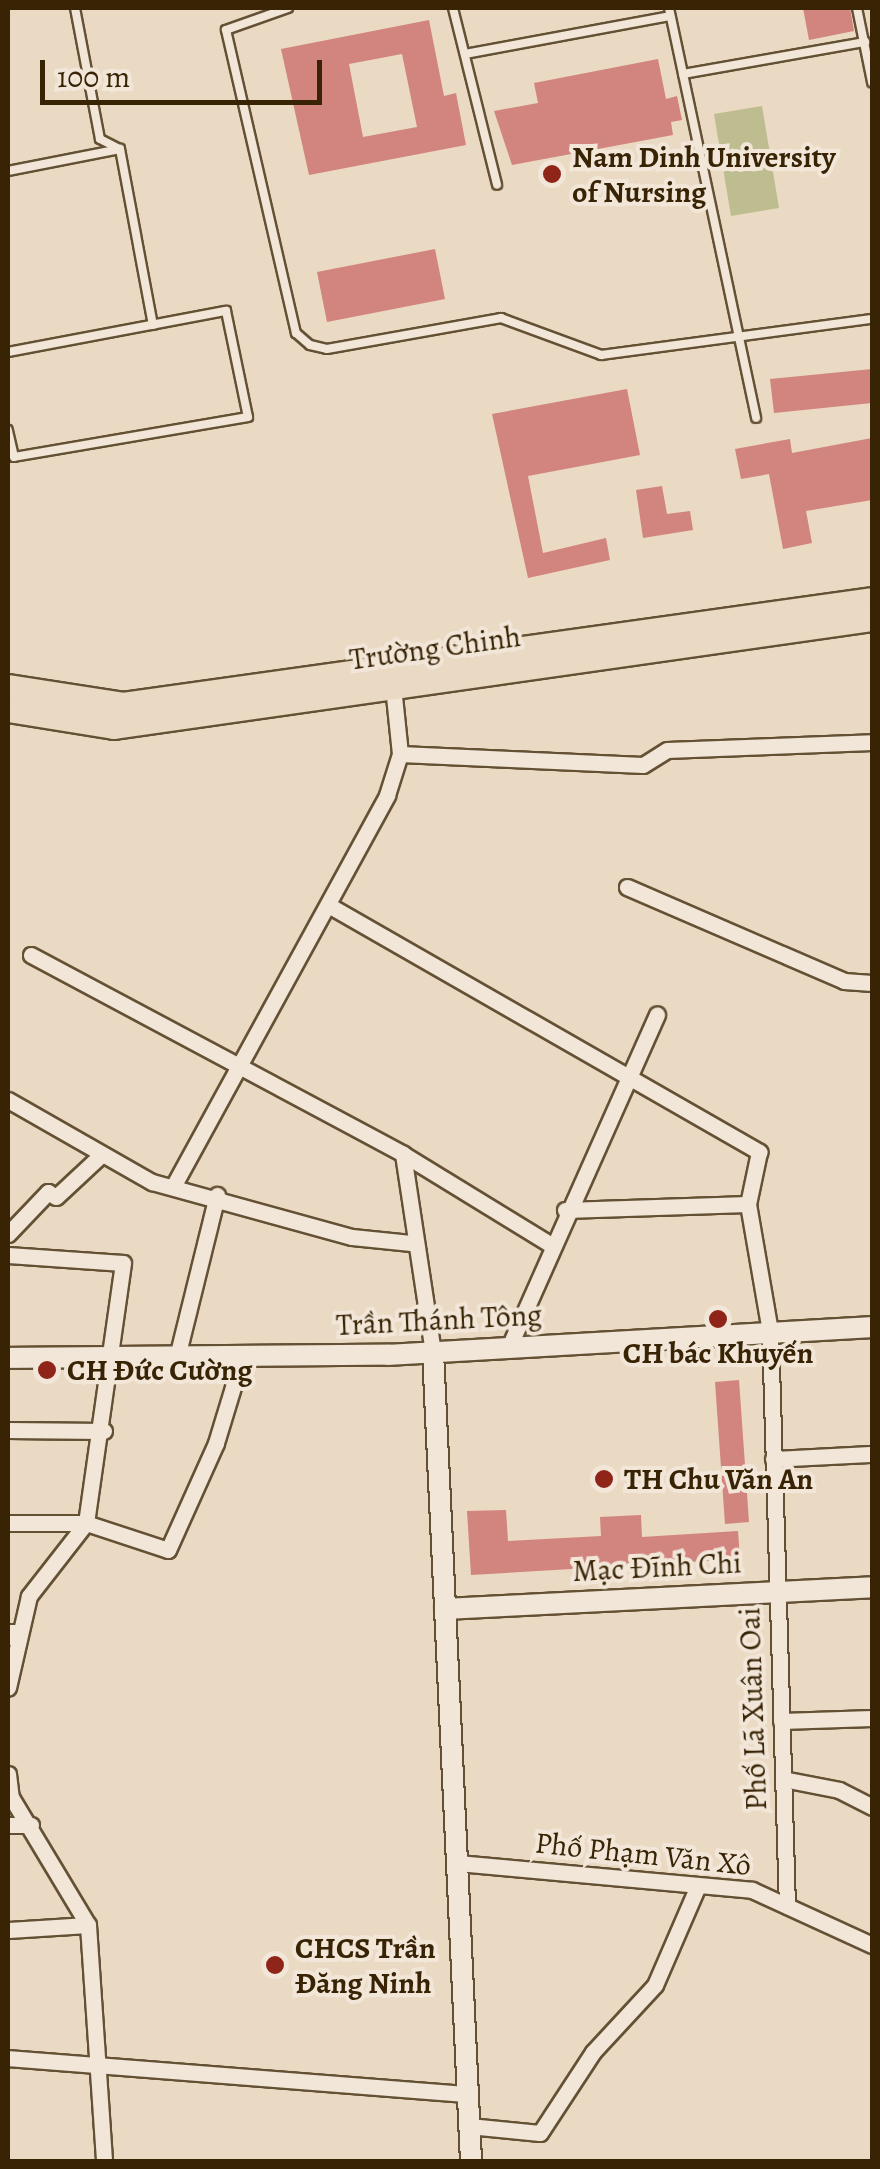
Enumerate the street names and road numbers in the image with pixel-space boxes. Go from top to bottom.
street label: Trường Chinh [347,618,523,678]
street label: Trần Thánh Tông [335,1297,543,1343]
street label: Mạc Đĩnh Chi [572,1545,742,1589]
street label: Phố Lã Xuân Oai [731,1607,775,1811]
street label: Phố Phạm Văn Xô [533,1825,753,1883]

